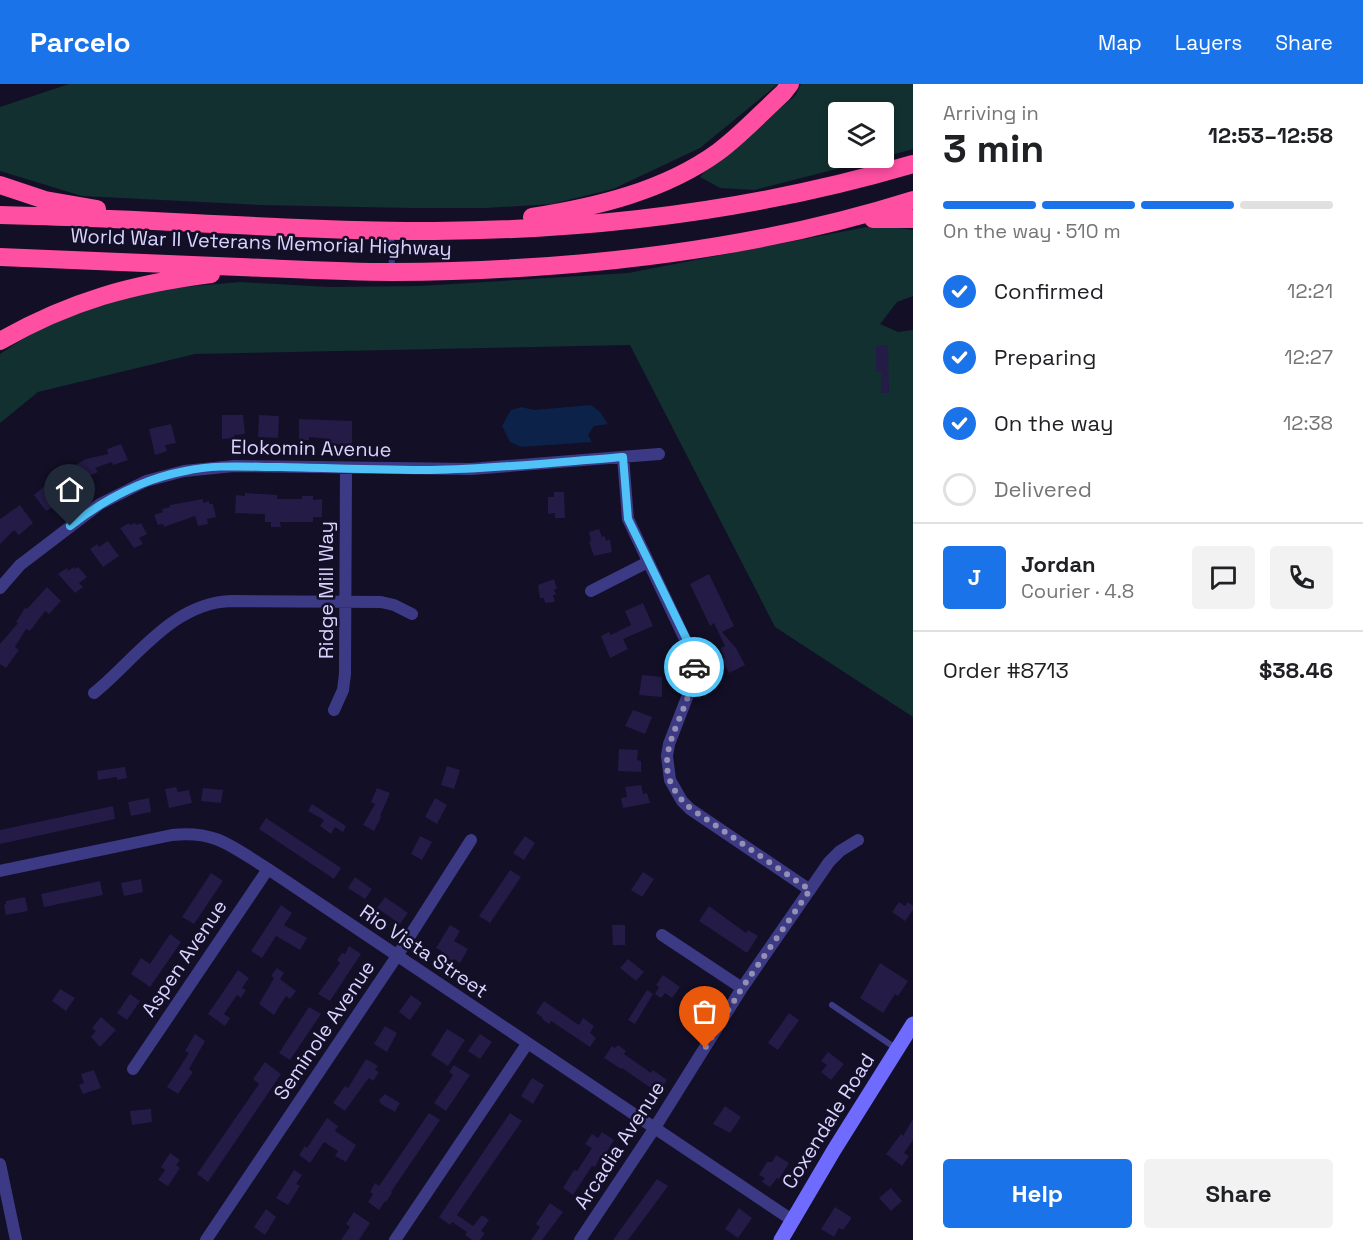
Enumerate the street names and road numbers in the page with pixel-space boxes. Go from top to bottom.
street label: World War II Veterans Memorial Highway [70,222,452,262]
street label: Elokomin Avenue [230,434,392,462]
street label: Ridge Mill Way [313,521,339,659]
street label: Aspen Avenue [135,895,233,1021]
street label: Rio Vista Street [355,898,493,1004]
street label: Seminole Avenue [268,955,380,1105]
street label: Coxendale Road [776,1048,880,1194]
street label: Arcadia Avenue [568,1076,670,1214]

